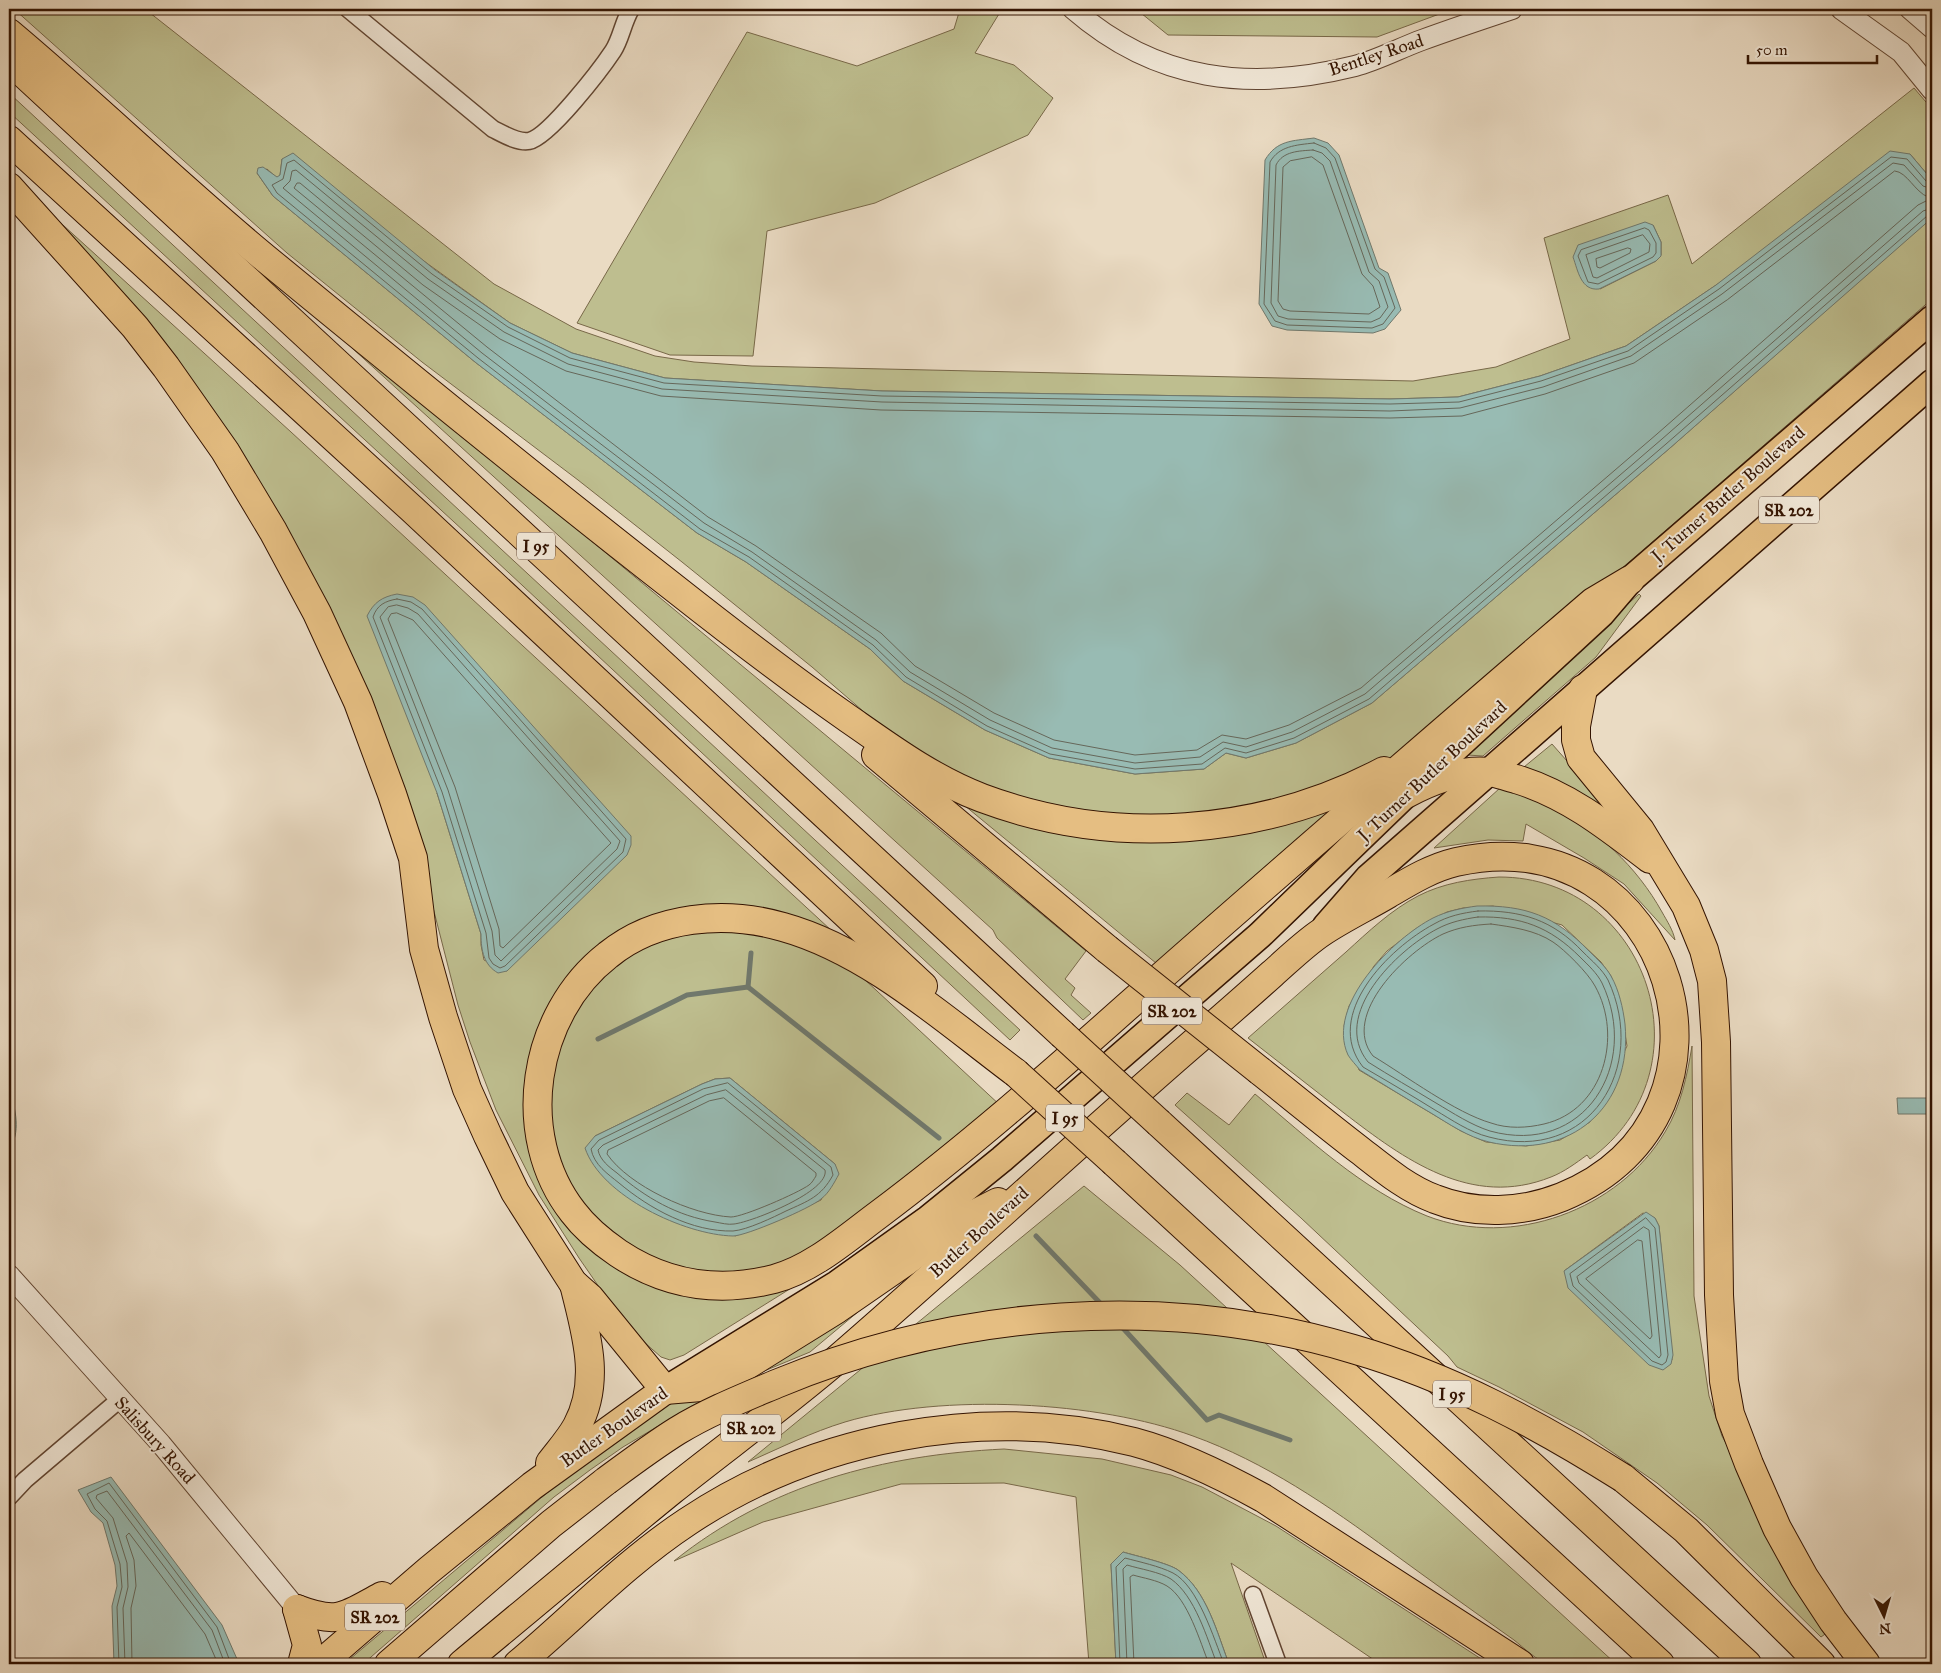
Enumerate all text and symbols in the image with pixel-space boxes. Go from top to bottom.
street label: Bentley Road [1326,29,1426,81]
scale bar [1748,32,1877,64]
text: 50 m [1756,41,1788,59]
street label: J. Turner Butler Boulevard [1645,421,1810,569]
road number: SR 202 [1759,496,1819,524]
road number: I 95 [517,532,555,560]
street label: J. Turner Butler Boulevard [1351,696,1512,848]
road number: SR 202 [1142,998,1202,1024]
road number: I 95 [1046,1104,1084,1132]
street label: Butler Boulevard [925,1182,1033,1282]
road number: I 95 [1433,1380,1471,1408]
street label: Butler Boulevard [556,1382,672,1472]
street label: Salisbury Road [110,1392,200,1488]
road number: SR 202 [721,1415,781,1442]
north arrow [1858,1590,1908,1640]
road number: SR 202 [345,1604,405,1630]
text: N [1878,1619,1892,1637]

